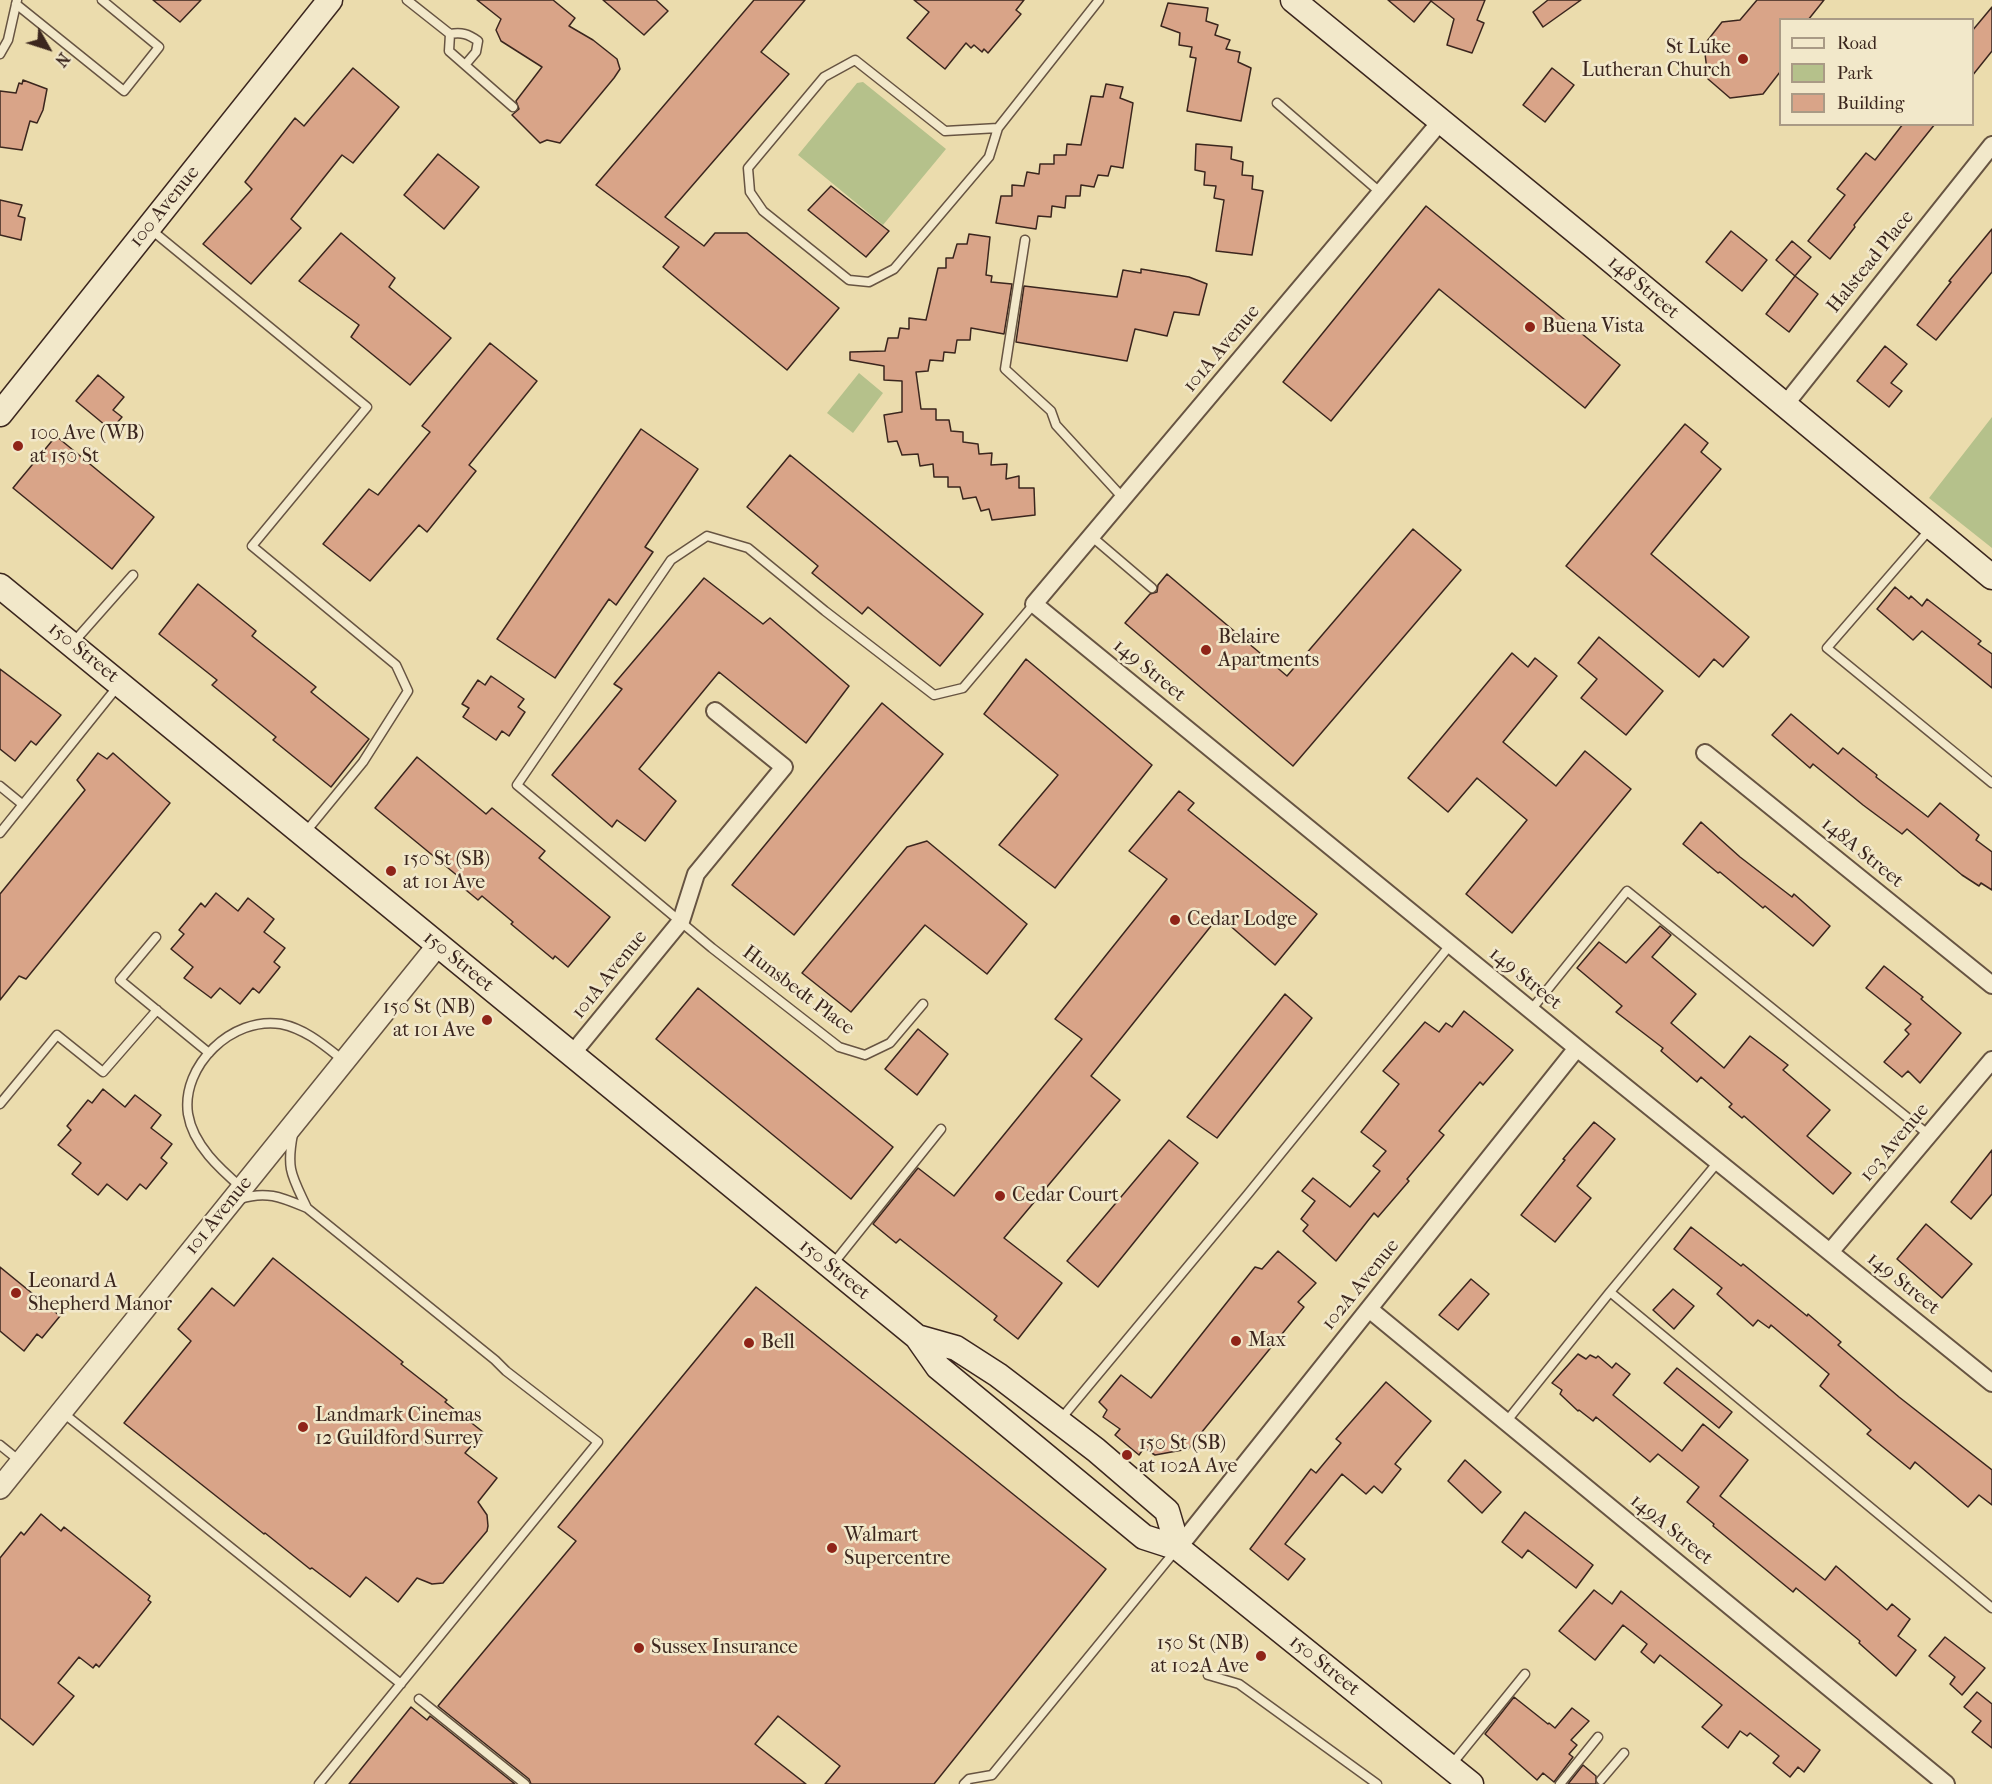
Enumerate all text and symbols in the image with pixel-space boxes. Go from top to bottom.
north arrow [18,18,78,78]
legend [1779,18,1974,126]
text: Road [1837,33,1877,54]
place label: St Luke Lutheran Church [1582,36,1731,83]
text: N [51,49,74,70]
marker: St Luke Lutheran Church [1736,52,1750,66]
text: Park [1837,63,1873,84]
text: Building [1837,93,1904,114]
street label: 100 Avenue [125,161,205,253]
street label: Halstead Place [1822,206,1920,318]
street label: 148 Street [1602,251,1684,325]
street label: 101A Avenue [1178,300,1266,398]
place label: Buena Vista [1542,315,1644,339]
marker: Buena Vista [1523,320,1537,334]
place label: 100 Ave (WB) at 150 St [30,422,144,469]
marker: 100 Ave (WB) at 150 St [11,439,25,453]
street label: 150 Street [43,617,123,689]
place label: Belaire Apartments [1218,626,1319,673]
street label: 149 Street [1108,634,1190,708]
marker: Belaire Apartments [1199,643,1213,657]
street label: 148A Street [1816,813,1908,893]
place label: 150 St (SB) at 101 Ave [403,848,490,895]
marker: 150 St (SB) at 101 Ave [384,864,398,878]
place label: Cedar Lodge [1187,908,1297,932]
marker: Cedar Lodge [1168,913,1182,927]
street label: 150 Street [418,926,498,998]
street label: 101A Avenue [567,926,653,1024]
street label: Hunsbedt Place [737,941,859,1041]
street label: 149 Street [1484,942,1566,1016]
place label: 150 St (NB) at 101 Ave [383,996,475,1043]
marker: 150 St (NB) at 101 Ave [480,1013,494,1027]
street label: 103 Avenue [1855,1099,1935,1187]
street label: 101 Avenue [180,1172,258,1260]
place label: Cedar Court [1012,1184,1119,1208]
marker: Cedar Court [993,1189,1007,1203]
street label: 150 Street [794,1234,874,1306]
street label: 102A Avenue [1317,1235,1405,1335]
street label: 149 Street [1862,1247,1944,1321]
place label: Leonard A Shepherd Manor [28,1270,172,1317]
marker: Leonard A Shepherd Manor [9,1286,23,1300]
place label: Max [1248,1329,1286,1353]
place label: Bell [761,1331,795,1355]
marker: Max [1229,1334,1243,1348]
marker: Bell [742,1336,756,1350]
place label: Landmark Cinemas 12 Guildford Surrey [315,1404,483,1451]
marker: Landmark Cinemas 12 Guildford Surrey [296,1420,310,1434]
place label: 150 St (SB) at 102A Ave [1139,1432,1237,1479]
marker: 150 St (SB) at 102A Ave [1120,1448,1134,1462]
street label: 149A Street [1625,1489,1717,1571]
place label: Walmart Supercentre [844,1524,950,1571]
marker: Walmart Supercentre [825,1541,839,1555]
street label: 150 Street [1284,1630,1364,1702]
place label: 150 St (NB) at 102A Ave [1151,1632,1249,1679]
place label: Sussex Insurance [651,1636,798,1660]
marker: Sussex Insurance [632,1641,646,1655]
marker: 150 St (NB) at 102A Ave [1254,1649,1268,1663]

